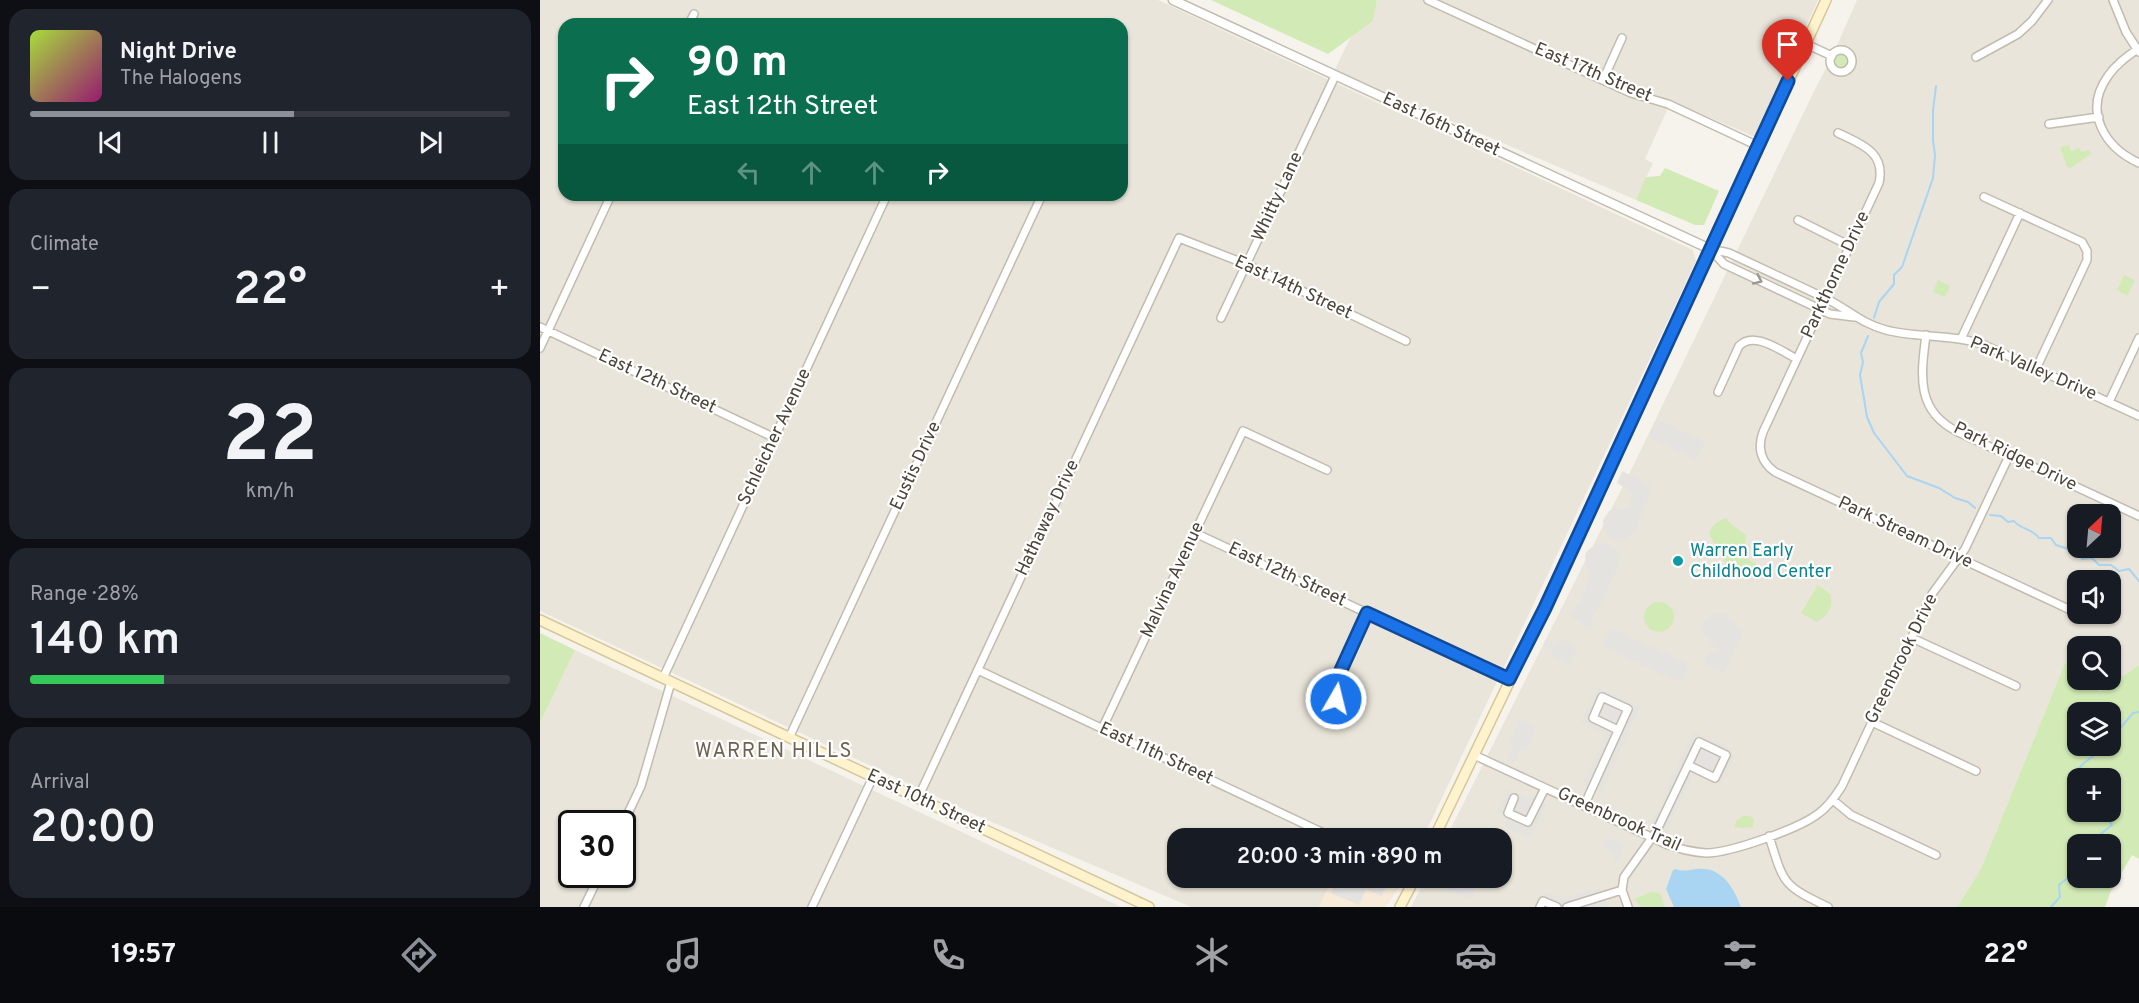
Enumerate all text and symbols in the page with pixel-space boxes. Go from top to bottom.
pin [1762,19,1813,81]
icon: arrive [1771,28,1804,61]
text: 90 m [687,38,788,91]
street label: East 17th Street [1531,38,1655,108]
text: Night Drive [120,39,237,66]
icon: right [588,42,666,120]
text: The Halogens [120,66,242,92]
street label: East 16th Street [1378,88,1504,162]
text: East 12th Street [687,90,878,124]
icon: previous [94,126,127,159]
icon: pause [254,126,287,159]
icon: next [414,126,447,159]
street label: Whitty Lane [1247,148,1309,246]
icon: left [732,156,765,189]
icon: ahead [795,156,828,189]
icon: ahead [858,156,891,189]
icon: right [921,156,954,189]
street label: Parkthorne Drive [1796,208,1876,342]
text: Climate [30,232,99,258]
street label: East 14th Street [1230,251,1356,325]
text: 22° [233,263,307,320]
text: − [30,270,51,312]
text: + [489,270,510,312]
one-way arrow [1751,273,1762,285]
street label: Park Valley Drive [1966,332,2100,406]
street label: East 12th Street [594,345,720,419]
street label: Schleicher Avenue [733,365,817,509]
text: 22 [222,390,318,489]
street label: Park Ridge Drive [1949,417,2081,497]
street label: Eustis Drive [885,418,947,514]
street label: Hathaway Drive [1011,456,1085,580]
text: km/h [246,479,294,505]
street label: Park Stream Drive [1834,492,1976,574]
north arrow [2067,504,2121,558]
map controls [2067,504,2121,888]
street label: Malvina Avenue [1136,518,1210,642]
street label: East 12th Street [1224,538,1350,612]
place label: Warren Early Childhood Center [1690,540,1832,584]
marker: Warren Early Childhood Center [1671,554,1685,568]
button: sound [2067,570,2121,624]
text: Range · 28% [30,582,139,608]
street label: Greenbrook Drive [1860,590,1944,728]
text: 140 km [30,613,180,670]
button: search [2067,636,2121,690]
position arrow [1304,667,1368,731]
button: layers [2067,702,2121,756]
street label: East 11th Street [1095,718,1217,790]
district label: WARREN HILLS [695,739,853,765]
street label: East 10th Street [863,765,989,839]
button: + [2067,768,2121,822]
text: Arrival [30,770,90,796]
street label: Greenbrook Trail [1553,782,1685,858]
text: 20:00 [30,801,156,858]
speed limit sign: 30 [558,810,636,888]
button: − [2067,834,2121,888]
text: 20:00 · 3 min · 890 m [1237,844,1442,871]
icon: directions [398,934,440,976]
icon: music [663,934,705,976]
icon: phone [927,934,969,976]
icon: climate [1191,934,1233,976]
icon: car [1455,934,1497,976]
icon: filters [1719,934,1761,976]
text: 19:57 [111,938,176,972]
text: 22° [1984,938,2028,972]

